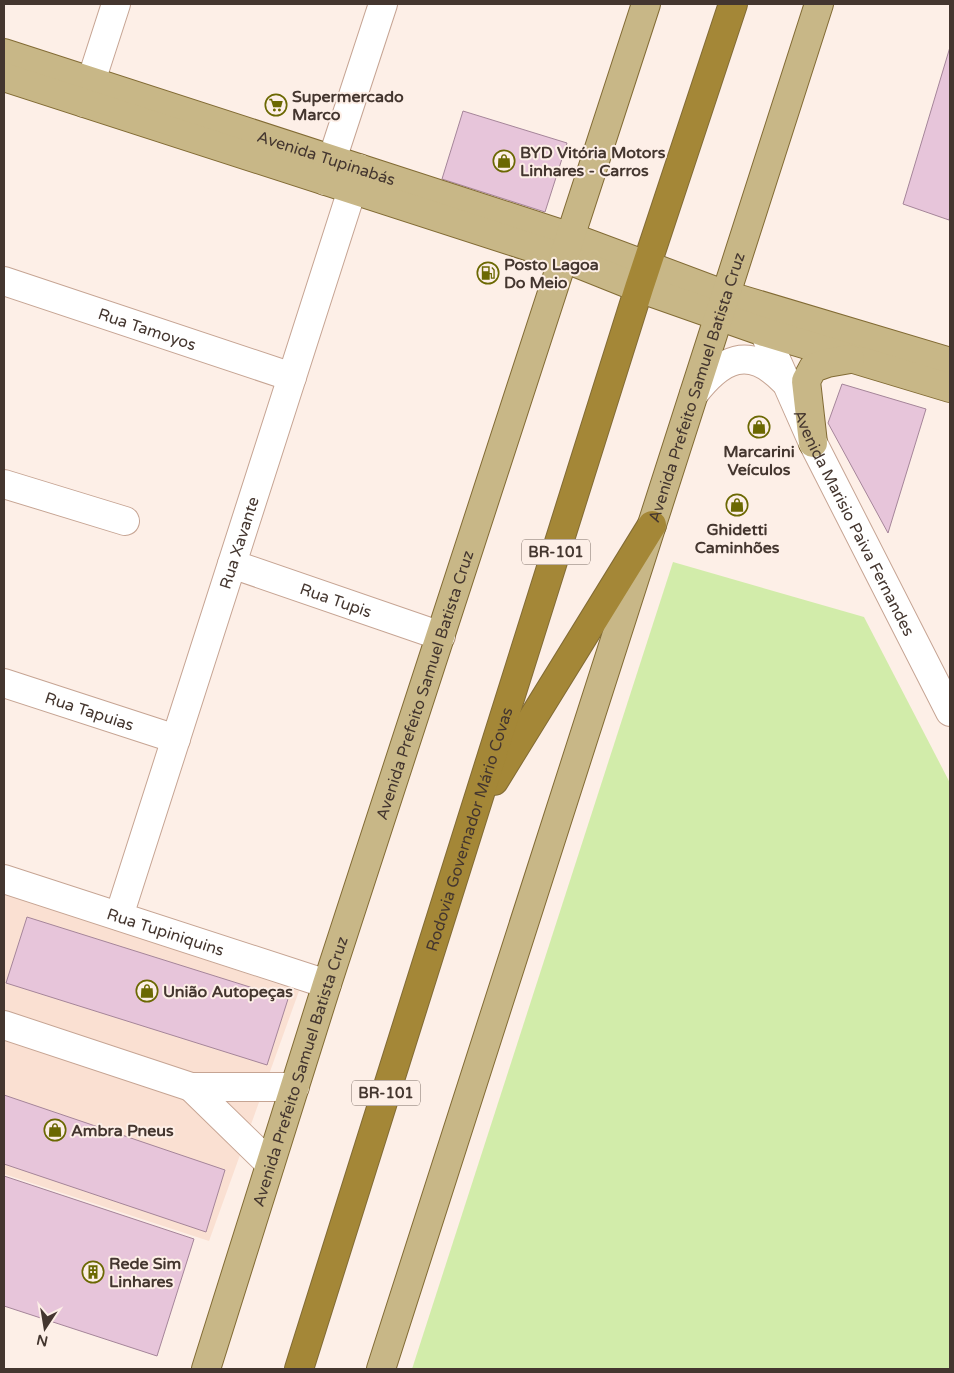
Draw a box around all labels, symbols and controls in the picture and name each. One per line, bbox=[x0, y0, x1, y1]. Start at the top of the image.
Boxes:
place label: Supermercado Marco bbox=[292, 87, 404, 125]
supermarket icon: Supermercado Marco bbox=[264, 93, 288, 117]
street label: Avenida Tupinabás bbox=[255, 127, 398, 190]
place label: BYD Vitória Motors Linhares - Carros bbox=[520, 143, 666, 181]
shop icon: BYD Vitória Motors Linhares - Carros bbox=[492, 149, 516, 173]
street label: Avenida Prefeito Samuel Batista Cruz bbox=[644, 250, 750, 525]
place label: Posto Lagoa Do Meio bbox=[504, 255, 599, 293]
fuel station icon: Posto Lagoa Do Meio bbox=[476, 261, 500, 285]
street label: Rua Tamoyos bbox=[95, 304, 198, 355]
street label: Avenida Marisio Paiva Fernandes bbox=[789, 407, 919, 640]
shop icon: Marcarini Veículos bbox=[747, 415, 771, 439]
place label: Marcarini Veículos bbox=[723, 442, 795, 480]
shop icon: Ghidetti Caminhões bbox=[725, 493, 749, 517]
street label: Rua Xavante bbox=[216, 494, 264, 592]
place label: Ghidetti Caminhões bbox=[695, 520, 780, 558]
road number: BR-101 bbox=[522, 540, 590, 564]
street label: Avenida Prefeito Samuel Batista Cruz bbox=[372, 548, 478, 823]
street label: Rua Tupis bbox=[297, 579, 374, 622]
street label: Rua Tapuias bbox=[42, 688, 136, 736]
street label: Rodovia Governador Mário Covas bbox=[422, 705, 518, 954]
street label: Rua Tupiniquins bbox=[104, 904, 226, 961]
street label: Avenida Prefeito Samuel Batista Cruz bbox=[249, 934, 353, 1209]
shop icon: União Autopeças bbox=[135, 979, 159, 1003]
place label: União Autopeças bbox=[163, 982, 293, 1002]
road number: BR-101 bbox=[352, 1080, 420, 1106]
shop icon: Ambra Pneus bbox=[43, 1118, 67, 1142]
place label: Ambra Pneus bbox=[71, 1121, 174, 1141]
place label: Rede Sim Linhares bbox=[109, 1254, 181, 1292]
building icon: Rede Sim Linhares bbox=[81, 1260, 105, 1284]
north arrow bbox=[20, 1303, 70, 1353]
text: N bbox=[35, 1331, 50, 1350]

